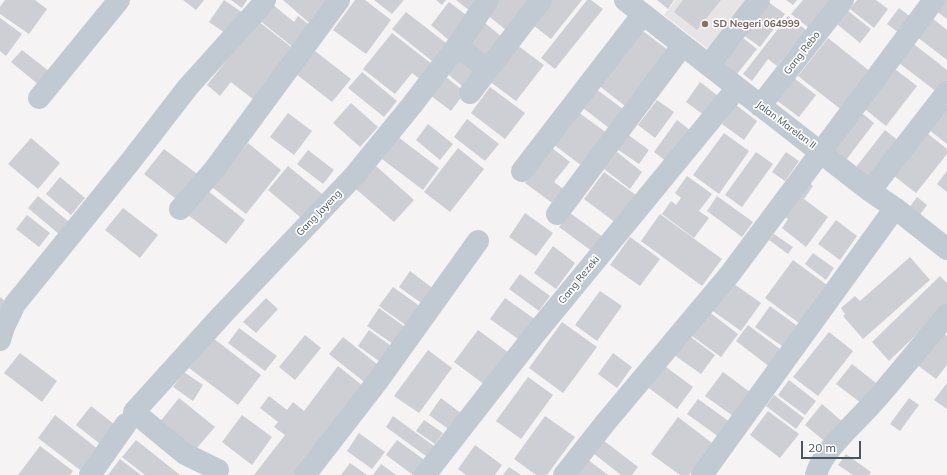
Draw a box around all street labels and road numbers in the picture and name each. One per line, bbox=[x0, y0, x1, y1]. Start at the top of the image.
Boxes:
street label: Gang Rebo bbox=[781, 29, 823, 77]
street label: Jalan Marelan II bbox=[754, 99, 818, 151]
street label: Gang Jayeng bbox=[294, 187, 344, 239]
street label: Gang Rezeki bbox=[556, 254, 602, 306]

